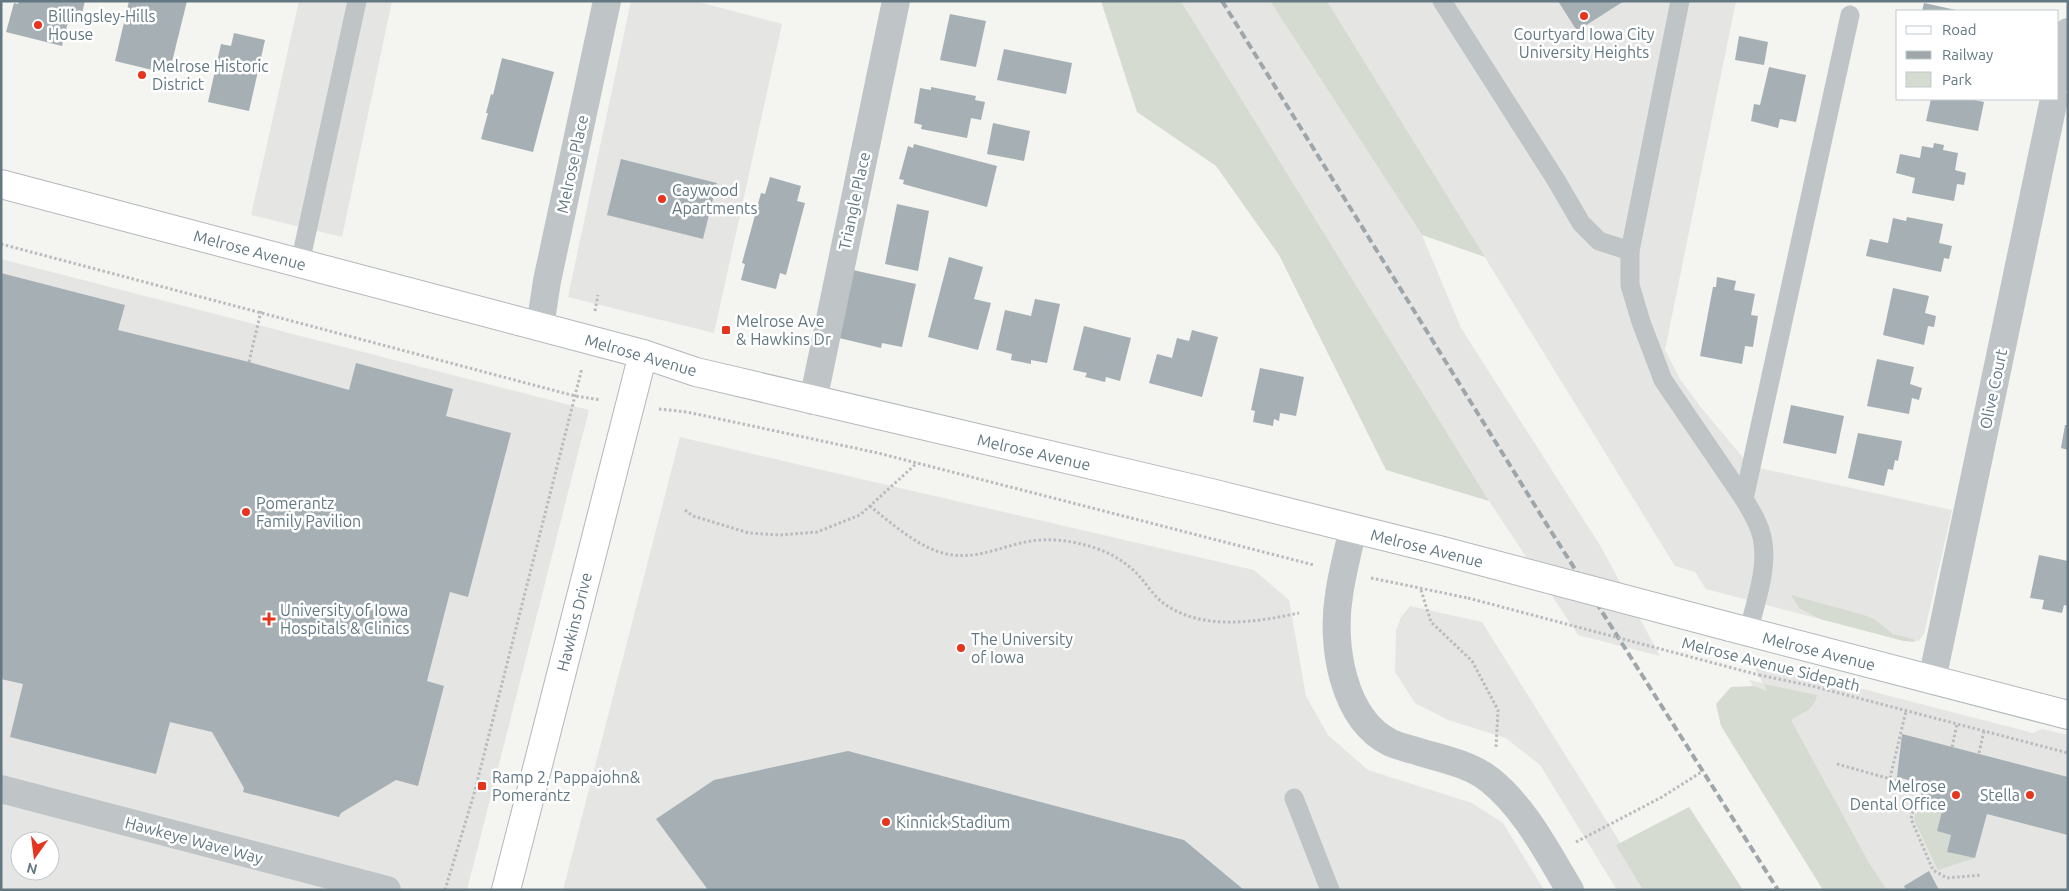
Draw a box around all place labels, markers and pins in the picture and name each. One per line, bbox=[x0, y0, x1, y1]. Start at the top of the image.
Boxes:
place label: Billingsley-Hills House bbox=[48, 7, 155, 43]
marker: Courtyard Iowa City University Heights bbox=[1578, 10, 1590, 22]
marker: Billingsley-Hills House bbox=[32, 19, 44, 31]
place label: Courtyard Iowa City University Heights bbox=[1513, 25, 1655, 61]
place label: Melrose Historic District bbox=[152, 57, 269, 93]
marker: Melrose Historic District bbox=[136, 69, 148, 81]
place label: Caywood Apartments bbox=[672, 181, 757, 217]
marker: Caywood Apartments bbox=[656, 193, 668, 205]
place label: Melrose Ave & Hawkins Dr bbox=[736, 312, 831, 348]
marker: Melrose Ave & Hawkins Dr bbox=[720, 324, 732, 336]
place label: Pomerantz Family Pavilion bbox=[256, 494, 361, 530]
marker: Pomerantz Family Pavilion bbox=[240, 506, 252, 518]
place label: University of Iowa Hospitals & Clinics bbox=[280, 601, 409, 637]
marker: University of Iowa Hospitals & Clinics bbox=[262, 612, 276, 626]
place label: The University of Iowa bbox=[971, 630, 1073, 666]
marker: The University of Iowa bbox=[955, 642, 967, 654]
place label: Ramp 2, Pappajohn& Pomerantz bbox=[492, 768, 641, 804]
place label: Melrose Dental Office bbox=[1850, 777, 1946, 813]
marker: Ramp 2, Pappajohn& Pomerantz bbox=[476, 780, 488, 792]
place label: Stella bbox=[1980, 786, 2020, 804]
marker: Melrose Dental Office bbox=[1950, 789, 1962, 801]
marker: Stella bbox=[2024, 789, 2036, 801]
place label: Kinnick Stadium bbox=[896, 813, 1010, 831]
marker: Kinnick Stadium bbox=[880, 816, 892, 828]

